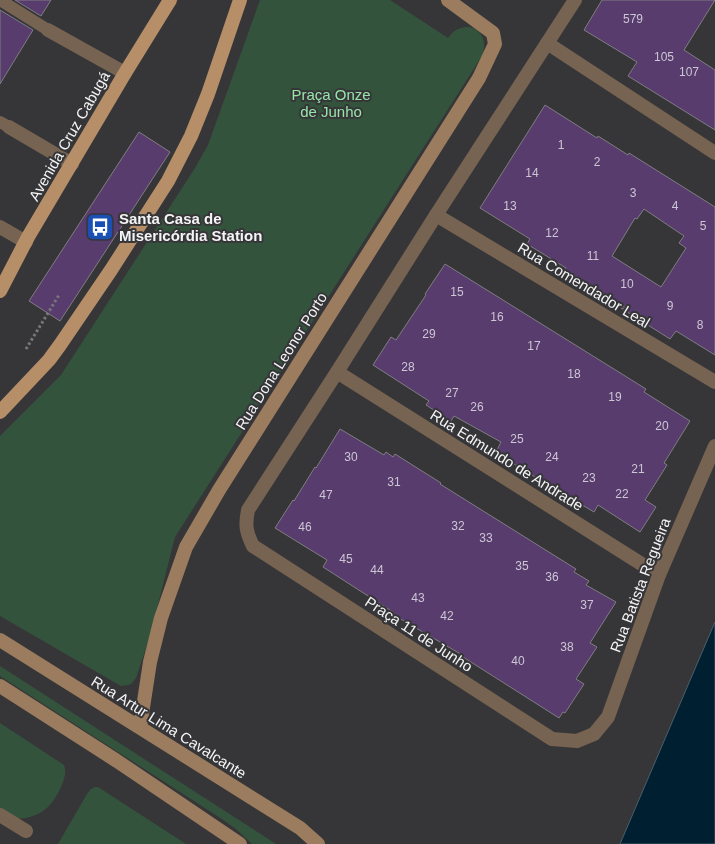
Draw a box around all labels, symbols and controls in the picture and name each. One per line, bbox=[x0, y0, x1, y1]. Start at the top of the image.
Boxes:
house number: 579 bbox=[623, 12, 643, 26]
house number: 105 bbox=[654, 50, 674, 64]
house number: 107 bbox=[679, 65, 699, 79]
street label: Avenida Cruz Cabugá bbox=[25, 68, 113, 204]
park label: Praça Onze de Junho bbox=[291, 86, 371, 120]
house number: 1 bbox=[558, 138, 565, 152]
house number: 2 bbox=[594, 155, 601, 169]
house number: 14 bbox=[525, 166, 539, 180]
house number: 3 bbox=[630, 186, 637, 200]
house number: 13 bbox=[503, 199, 517, 213]
house number: 4 bbox=[672, 199, 679, 213]
place label: Santa Casa de Misericórdia Station bbox=[119, 210, 262, 244]
bus stop icon: Santa Casa de Misericórdia Station bbox=[85, 212, 115, 242]
house number: 5 bbox=[700, 219, 707, 233]
house number: 12 bbox=[545, 226, 559, 240]
street label: Rua Comendador Leal bbox=[515, 239, 653, 331]
house number: 11 bbox=[587, 249, 600, 263]
house number: 10 bbox=[620, 277, 634, 291]
house number: 15 bbox=[450, 285, 464, 299]
street label: Rua Dona Leonor Porto bbox=[232, 289, 330, 433]
house number: 9 bbox=[667, 299, 674, 313]
house number: 16 bbox=[490, 310, 504, 324]
house number: 8 bbox=[697, 318, 704, 332]
house number: 29 bbox=[422, 327, 436, 341]
house number: 17 bbox=[527, 339, 541, 353]
house number: 28 bbox=[401, 360, 415, 374]
house number: 18 bbox=[567, 367, 581, 381]
house number: 27 bbox=[445, 386, 459, 400]
house number: 19 bbox=[608, 390, 622, 404]
house number: 26 bbox=[470, 400, 484, 414]
street label: Rua Edmundo de Andrade bbox=[428, 406, 586, 514]
house number: 20 bbox=[655, 419, 669, 433]
house number: 25 bbox=[510, 432, 524, 446]
house number: 30 bbox=[344, 450, 358, 464]
house number: 24 bbox=[545, 450, 559, 464]
house number: 21 bbox=[631, 462, 645, 476]
house number: 23 bbox=[582, 471, 596, 485]
house number: 31 bbox=[387, 475, 401, 489]
house number: 22 bbox=[615, 487, 629, 501]
house number: 47 bbox=[319, 488, 333, 502]
street label: Rua Batista Regueira bbox=[607, 515, 674, 655]
house number: 32 bbox=[451, 519, 465, 533]
house number: 46 bbox=[298, 520, 312, 534]
house number: 33 bbox=[479, 531, 493, 545]
house number: 45 bbox=[339, 552, 353, 566]
house number: 35 bbox=[515, 559, 529, 573]
house number: 44 bbox=[370, 563, 384, 577]
house number: 36 bbox=[545, 570, 559, 584]
house number: 43 bbox=[411, 591, 425, 605]
street label: Praça 11 de Junho bbox=[362, 593, 476, 675]
house number: 37 bbox=[580, 598, 594, 612]
house number: 42 bbox=[440, 609, 454, 623]
house number: 38 bbox=[560, 640, 574, 654]
house number: 40 bbox=[511, 654, 525, 668]
street label: Rua Artur Lima Cavalcante bbox=[88, 672, 250, 782]

